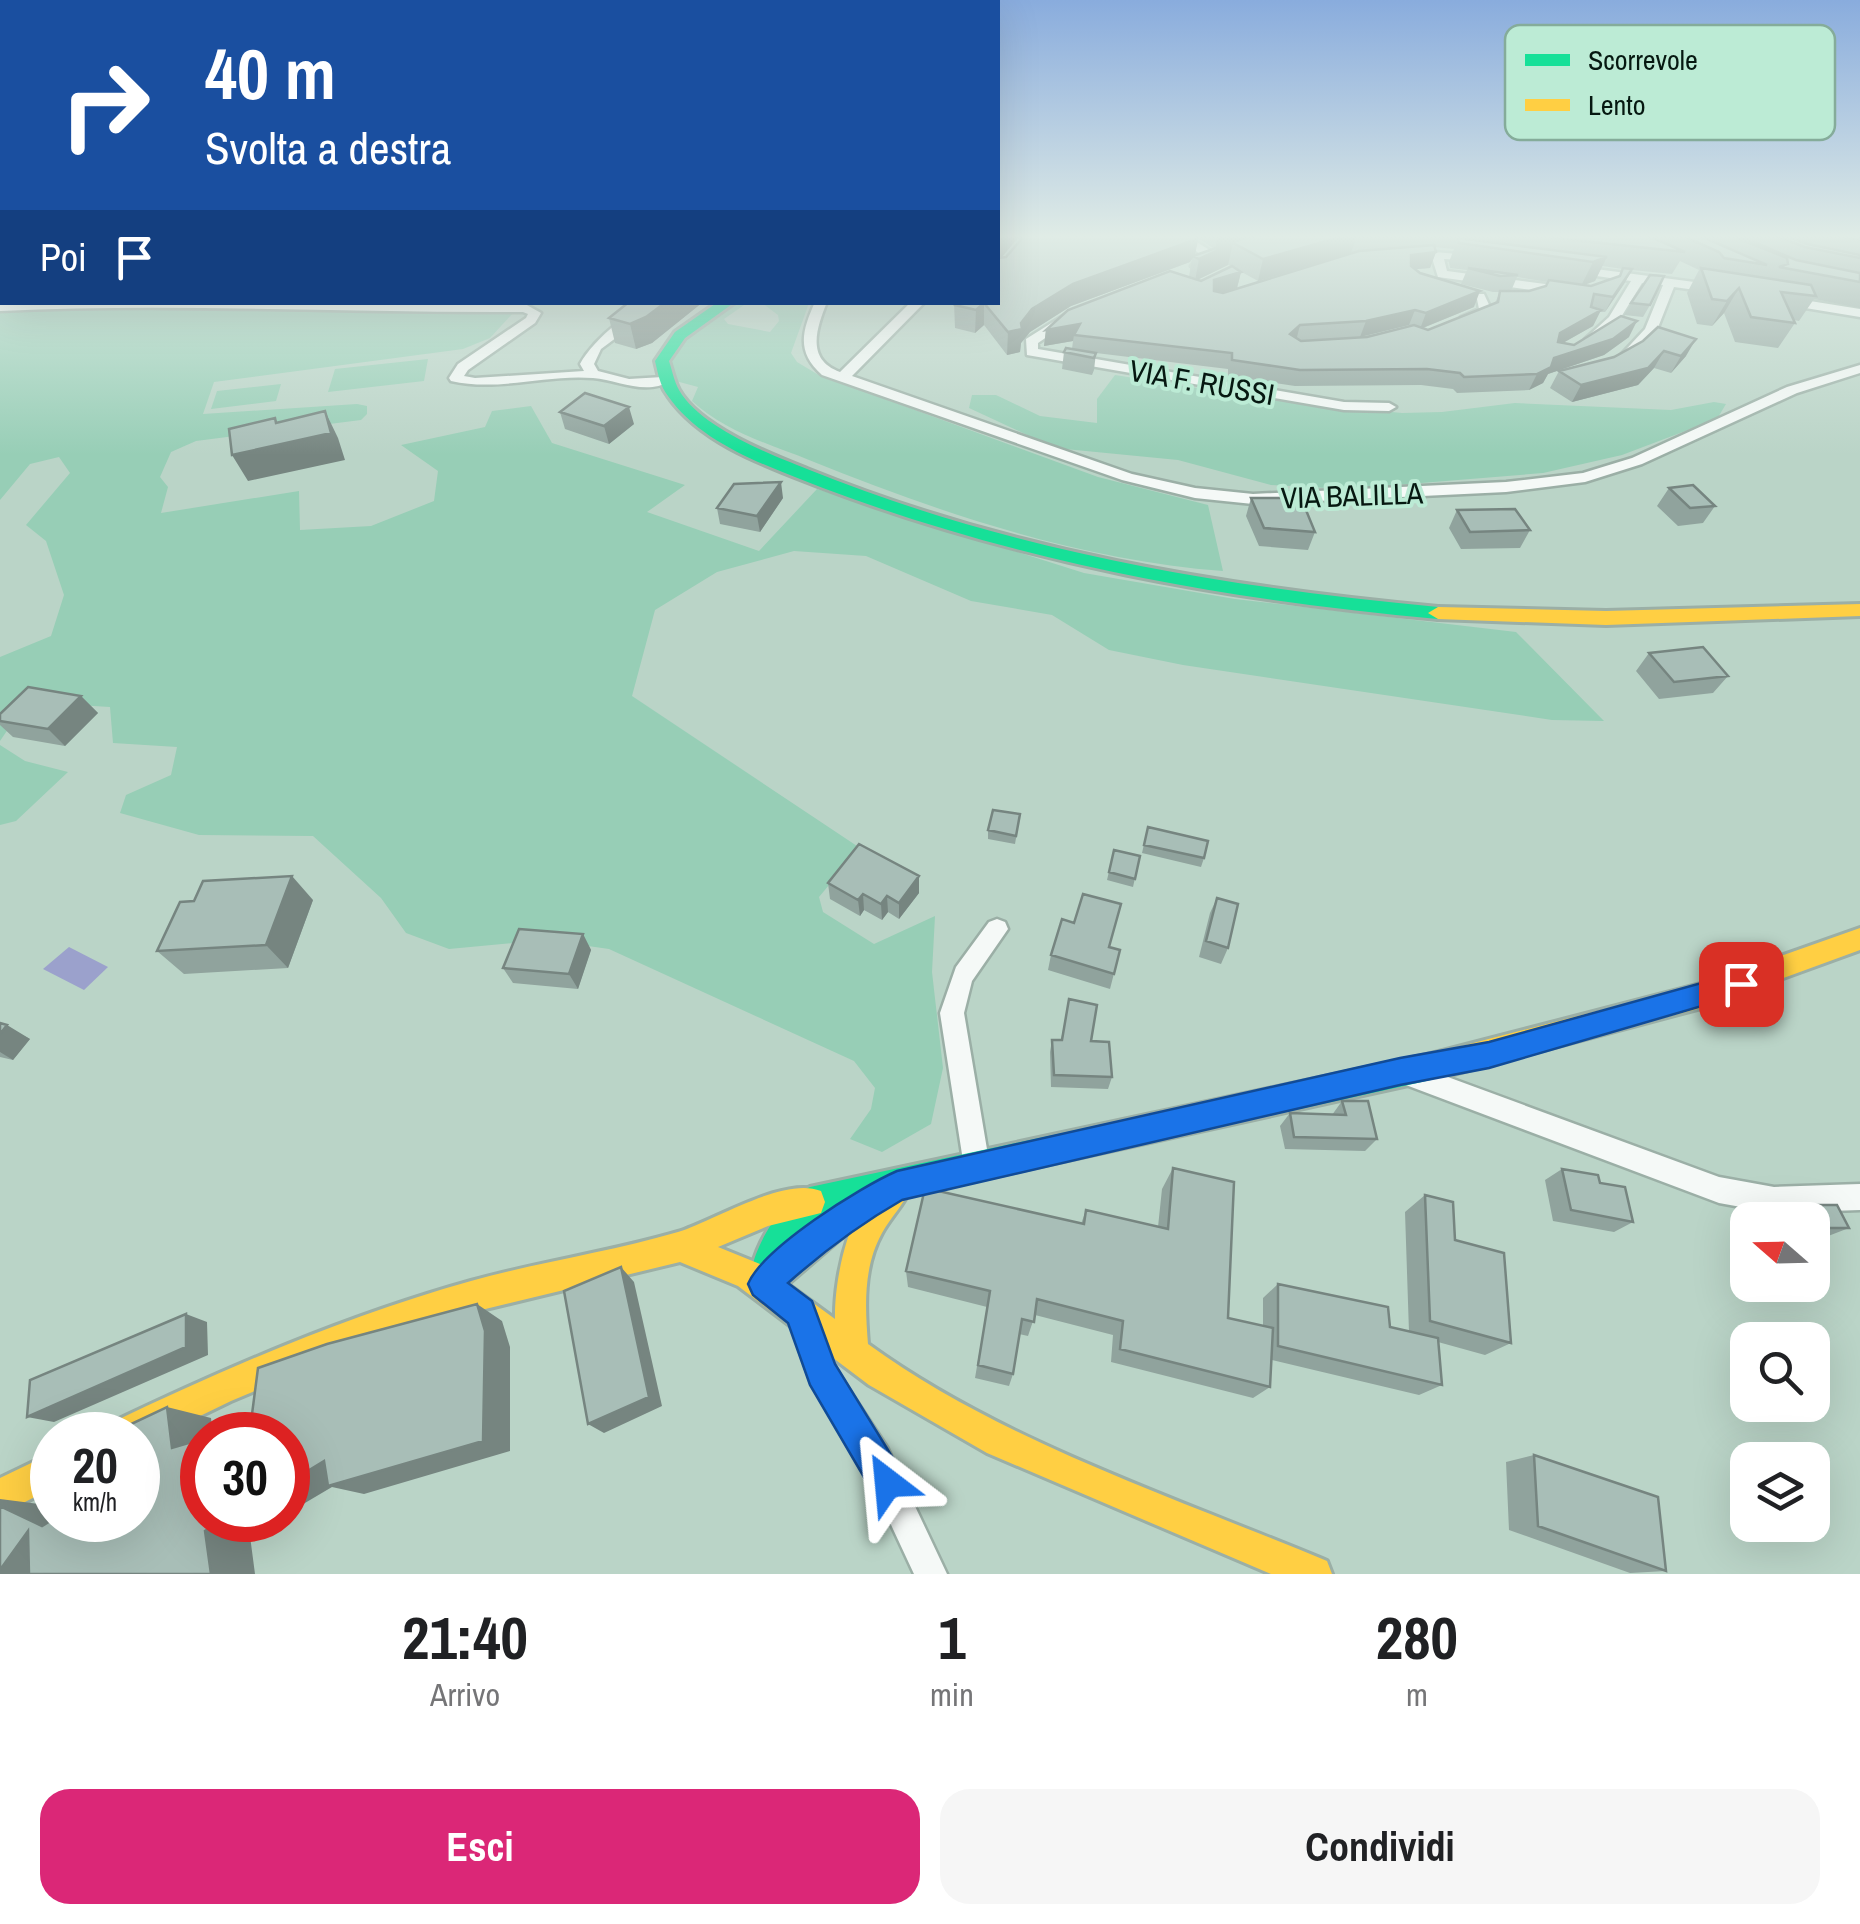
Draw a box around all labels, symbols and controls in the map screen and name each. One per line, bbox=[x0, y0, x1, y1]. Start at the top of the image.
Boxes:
legend bbox=[1505, 25, 1835, 140]
text: 40 m bbox=[205, 27, 336, 121]
icon: right bbox=[40, 40, 170, 170]
text: Scorrevole bbox=[1588, 41, 1698, 79]
text: Lento bbox=[1588, 86, 1645, 124]
text: Svolta a destra bbox=[205, 117, 451, 178]
icon: arrive bbox=[107, 230, 162, 285]
text: Poi bbox=[40, 232, 87, 283]
street label: VIA F. RUSSI bbox=[1126, 350, 1278, 414]
street label: VIA BALILLA bbox=[1280, 473, 1424, 517]
pin bbox=[1699, 942, 1784, 1027]
icon: arrive bbox=[1714, 957, 1769, 1012]
north arrow bbox=[1730, 1202, 1830, 1302]
map controls bbox=[1730, 1202, 1830, 1542]
button: search bbox=[1730, 1322, 1830, 1422]
speed limit sign: 30 bbox=[180, 1412, 310, 1542]
text: 20 bbox=[72, 1431, 118, 1499]
position arrow bbox=[836, 1431, 940, 1535]
button: layers bbox=[1730, 1442, 1830, 1542]
text: km/h bbox=[73, 1485, 117, 1519]
text: 21:40 bbox=[402, 1597, 528, 1678]
text: 1 bbox=[938, 1597, 966, 1678]
text: 280 bbox=[1376, 1597, 1458, 1678]
text: Arrivo bbox=[430, 1673, 500, 1716]
text: min bbox=[930, 1673, 974, 1716]
text: m bbox=[1406, 1673, 1428, 1716]
button: Esci bbox=[40, 1789, 920, 1904]
button: Condividi bbox=[940, 1789, 1820, 1904]

